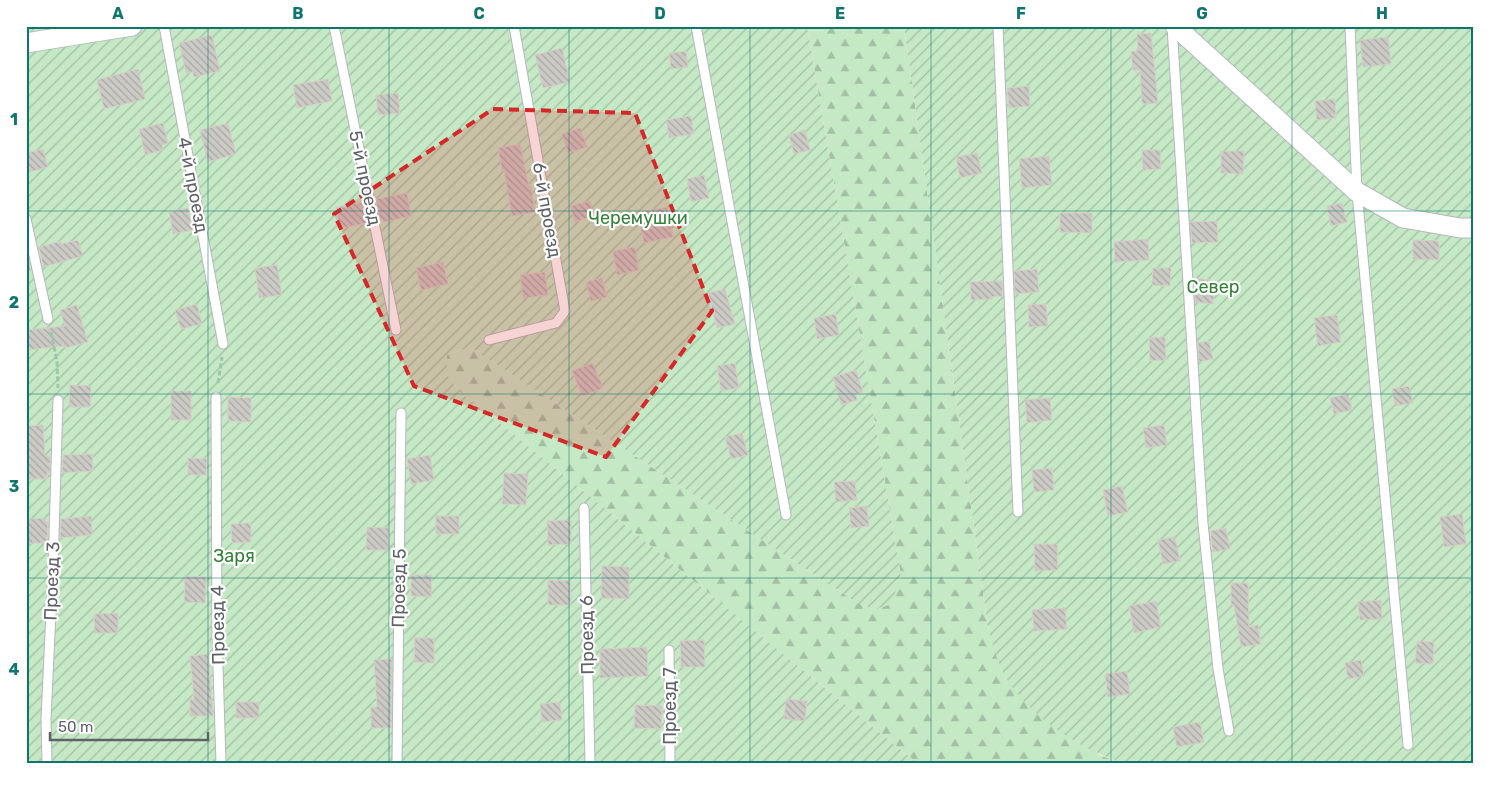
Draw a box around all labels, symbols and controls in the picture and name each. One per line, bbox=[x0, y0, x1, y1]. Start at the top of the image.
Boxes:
text: A bbox=[112, 4, 124, 23]
text: B bbox=[292, 4, 304, 23]
text: C bbox=[473, 4, 485, 23]
text: D bbox=[654, 4, 666, 23]
text: E bbox=[835, 4, 845, 23]
text: F bbox=[1016, 4, 1026, 23]
text: G bbox=[1196, 4, 1208, 23]
text: H bbox=[1376, 4, 1388, 23]
text: 1 bbox=[10, 110, 18, 129]
street label: 5-й проезд bbox=[344, 128, 386, 228]
street label: 4-й проезд bbox=[173, 135, 213, 235]
street label: 6-й проезд bbox=[528, 160, 566, 260]
park label: Черемушки bbox=[588, 207, 688, 229]
park label: Север bbox=[1187, 276, 1239, 298]
text: 2 bbox=[9, 293, 19, 312]
text: 3 bbox=[9, 477, 19, 496]
street label: Проезд 3 bbox=[40, 541, 64, 621]
park label: Заря bbox=[213, 545, 255, 567]
street label: Проезд 5 bbox=[387, 548, 411, 628]
street label: Проезд 4 bbox=[206, 585, 230, 665]
street label: Проезд 6 bbox=[575, 595, 599, 675]
text: 4 bbox=[9, 660, 20, 679]
street label: Проезд 7 bbox=[659, 667, 681, 745]
scale bar bbox=[50, 709, 208, 741]
text: 50 m bbox=[58, 718, 93, 736]

